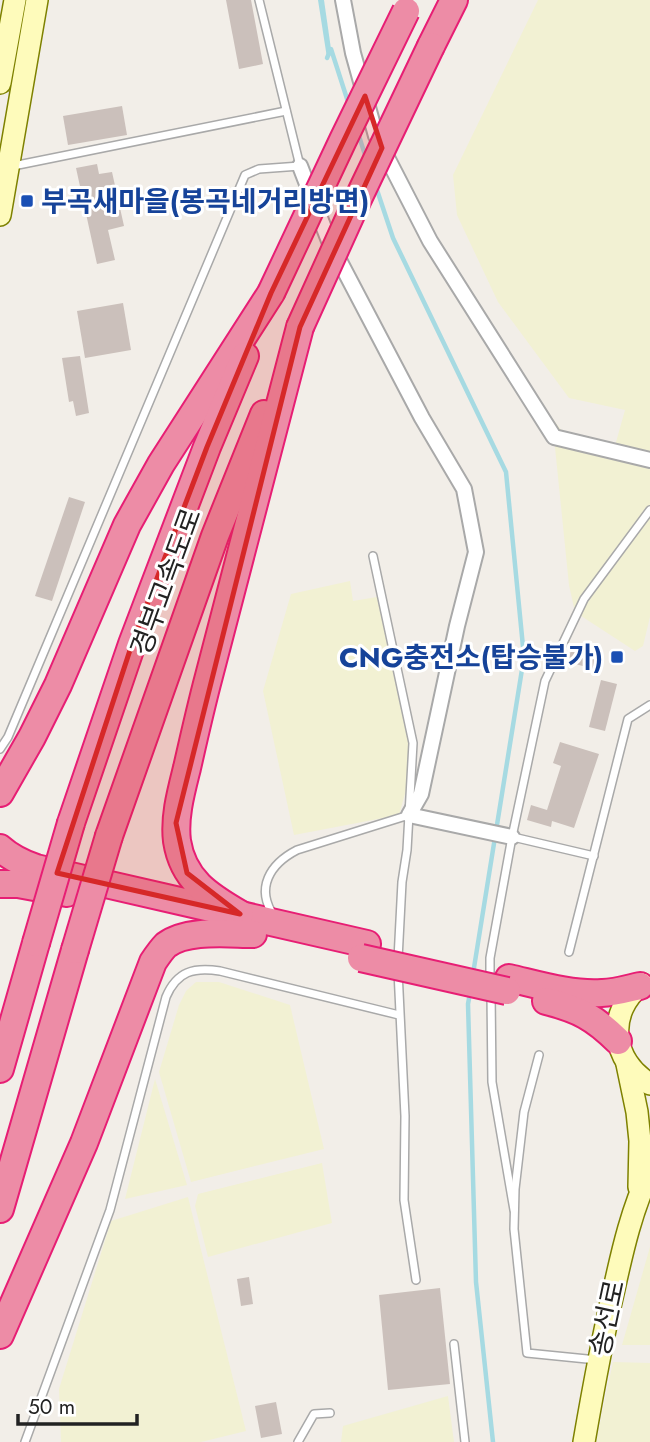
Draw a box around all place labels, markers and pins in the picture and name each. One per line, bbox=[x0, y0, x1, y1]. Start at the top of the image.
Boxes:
place label: 부곡새마을(봉곡네거리방면) bbox=[41, 181, 369, 222]
marker: 부곡새마을(봉곡네거리방면) bbox=[19, 193, 35, 209]
place label: CNG충전소(탑승불가) bbox=[339, 637, 603, 678]
marker: CNG충전소(탑승불가) bbox=[609, 649, 625, 665]

